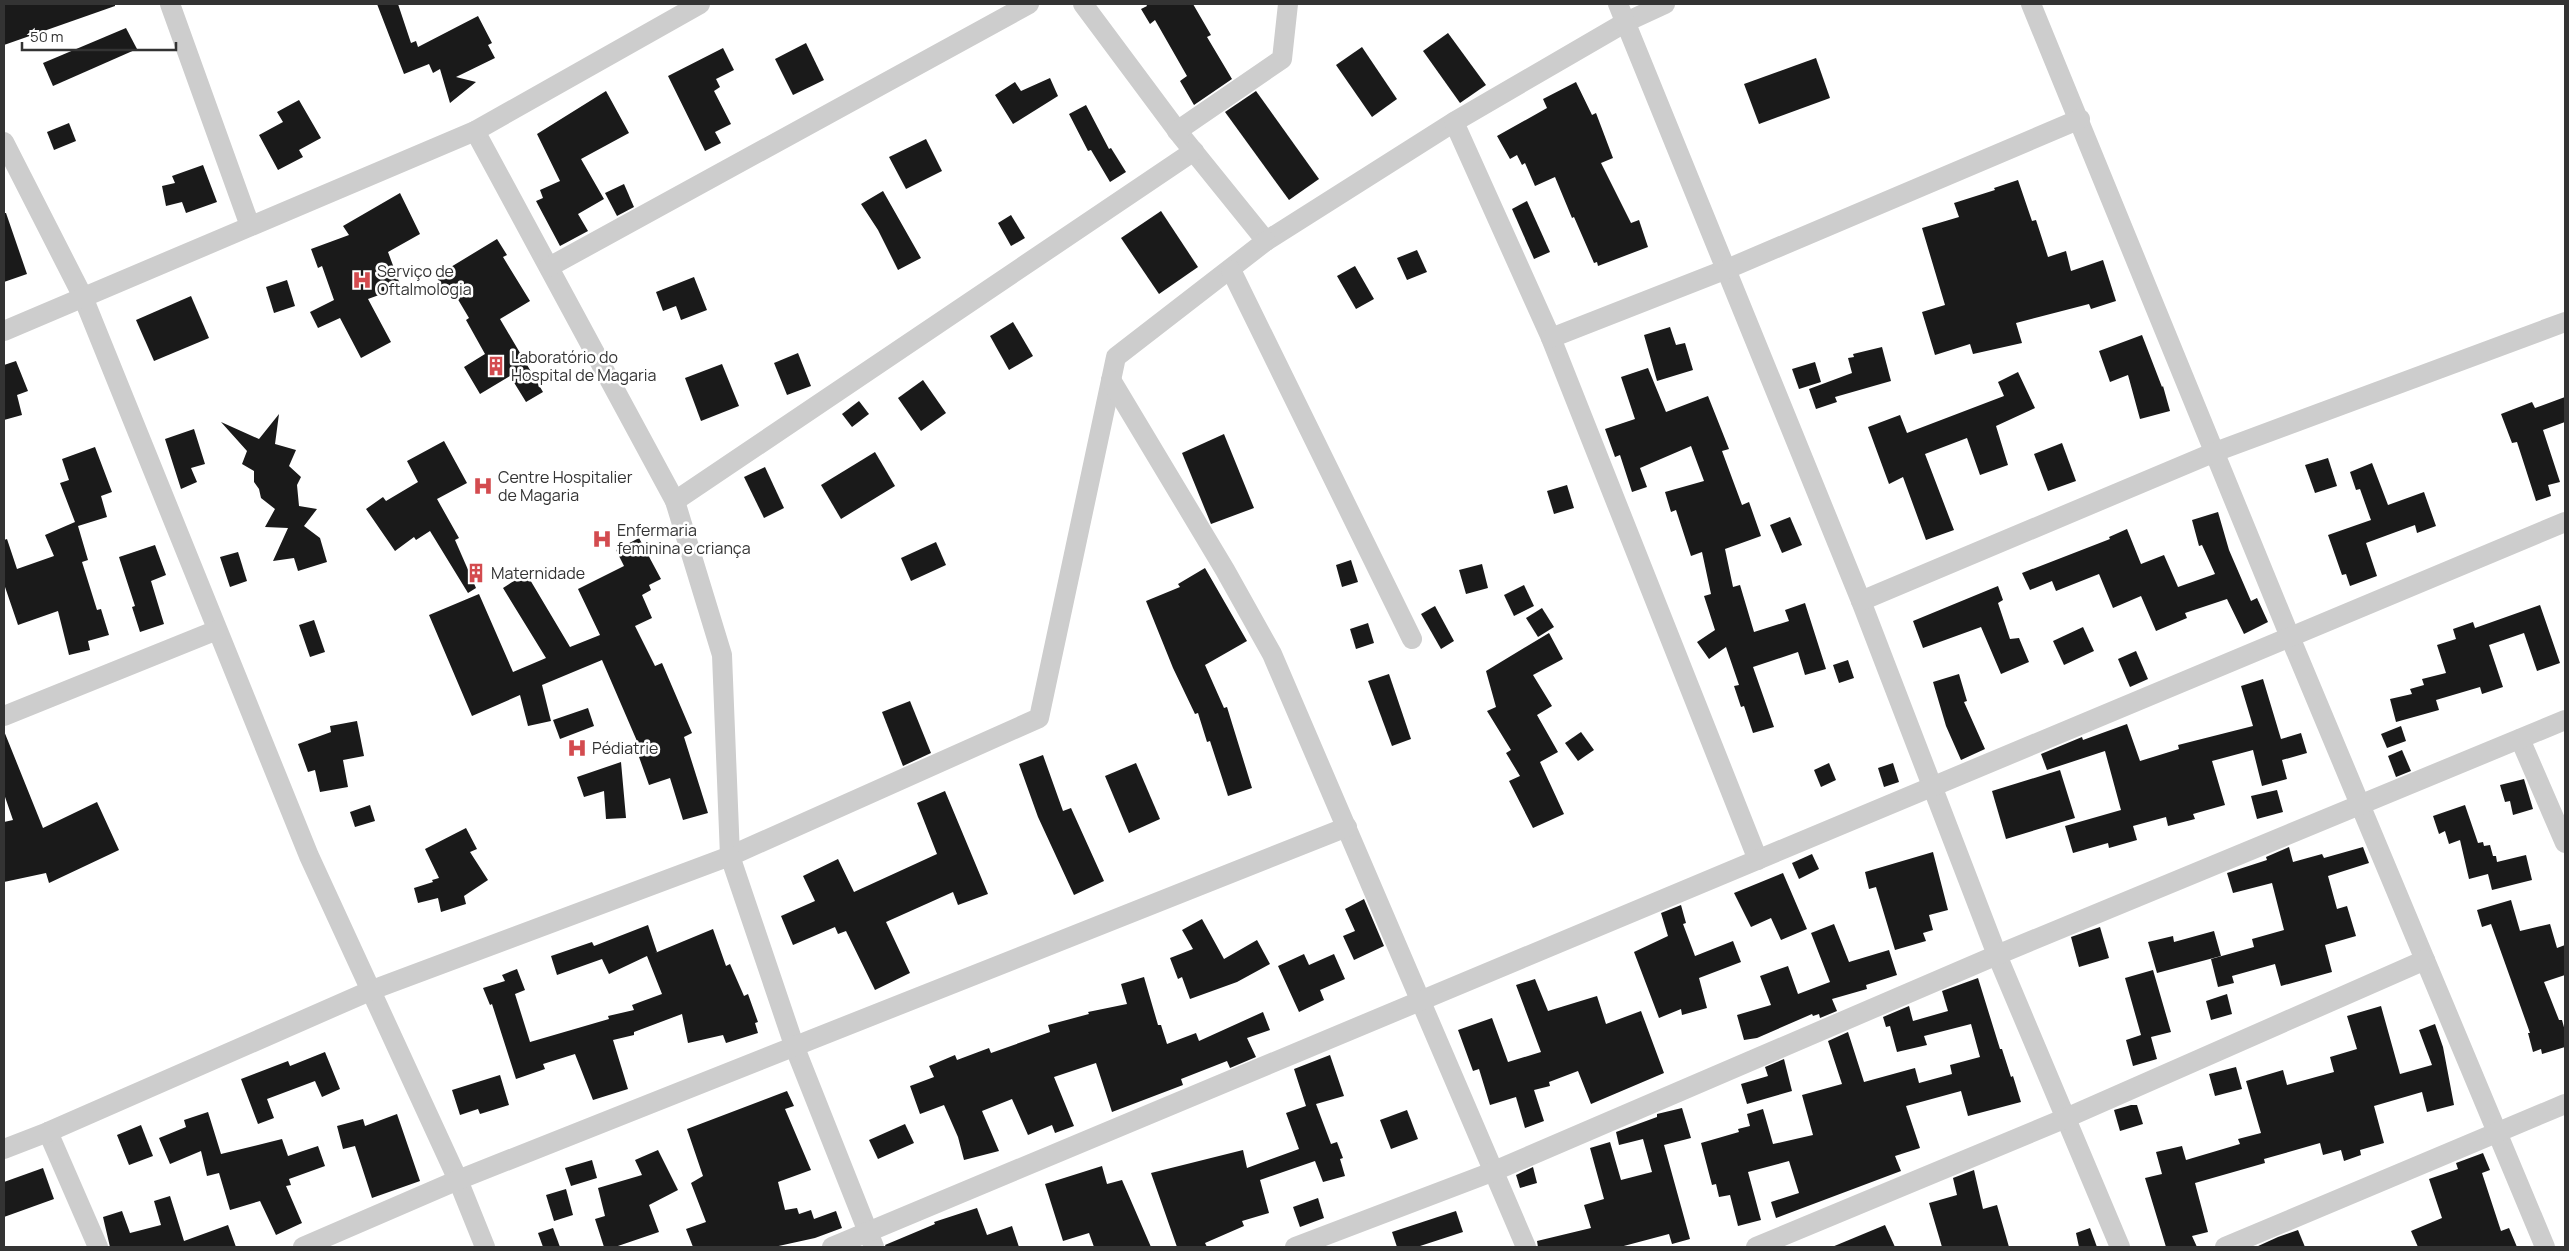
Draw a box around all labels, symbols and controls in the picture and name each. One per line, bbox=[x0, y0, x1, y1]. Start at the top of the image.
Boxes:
scale bar bbox=[22, 20, 176, 52]
text: 50 m bbox=[30, 26, 64, 47]
place label: Serviço de Oftalmologia bbox=[377, 260, 472, 300]
hospital icon: Serviço de Oftalmologia bbox=[351, 269, 373, 291]
place label: Laboratório do Hospital de Magaria bbox=[511, 346, 656, 386]
building icon: Laboratório do Hospital de Magaria bbox=[485, 355, 507, 377]
place label: Centre Hospitalier de Magaria bbox=[498, 466, 633, 506]
hospital icon: Centre Hospitalier de Magaria bbox=[472, 475, 494, 497]
place label: Enfermaria feminina e criança bbox=[617, 519, 751, 559]
hospital icon: Enfermaria feminina e criança bbox=[591, 528, 613, 550]
building icon: Maternidade bbox=[465, 562, 487, 584]
place label: Maternidade bbox=[491, 562, 585, 584]
hospital icon: Pédiatrie bbox=[566, 737, 588, 759]
place label: Pédiatrie bbox=[592, 737, 658, 759]

